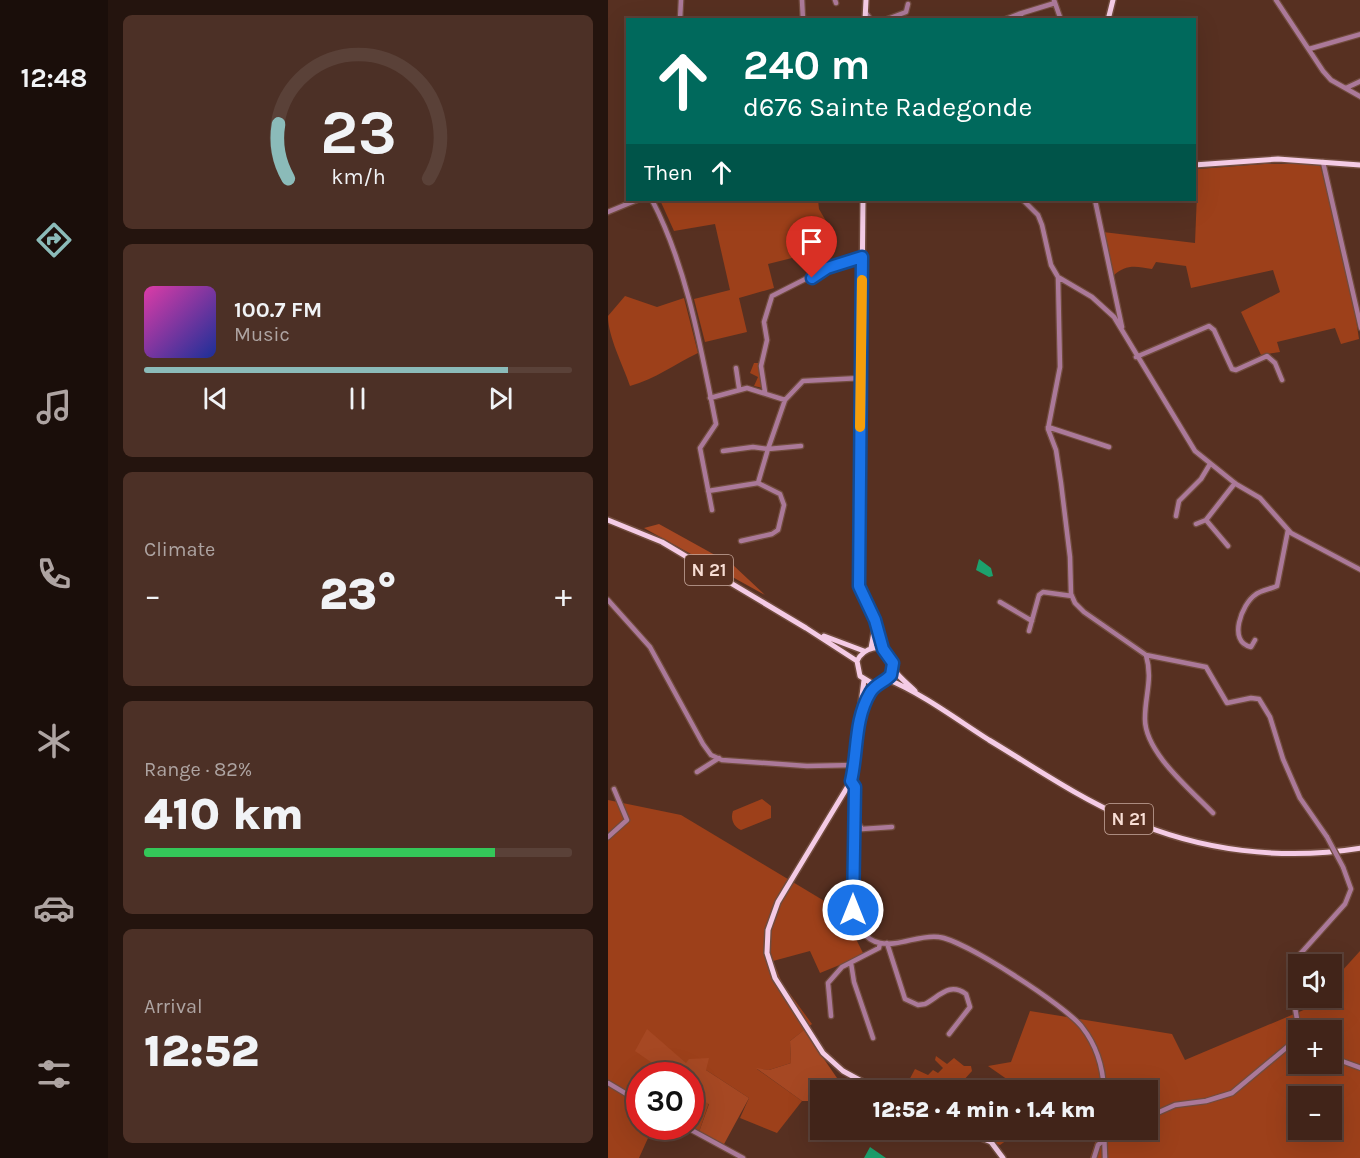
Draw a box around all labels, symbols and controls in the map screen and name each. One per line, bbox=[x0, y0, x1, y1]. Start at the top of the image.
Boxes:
text: 240 m bbox=[743, 40, 870, 90]
icon: ahead bbox=[644, 42, 722, 120]
text: 12:48 bbox=[21, 62, 87, 94]
text: d676 Sainte Radegonde bbox=[743, 91, 1032, 123]
text: 23 bbox=[320, 96, 396, 169]
icon: ahead bbox=[705, 156, 738, 189]
text: Then bbox=[644, 160, 693, 186]
text: km/h bbox=[331, 164, 385, 189]
pin bbox=[786, 216, 837, 278]
icon: directions bbox=[33, 219, 75, 261]
icon: arrive bbox=[795, 225, 828, 258]
text: 100.7 FM bbox=[234, 297, 322, 323]
text: Music bbox=[234, 323, 290, 346]
icon: previous bbox=[199, 382, 232, 415]
icon: pause bbox=[341, 382, 374, 415]
icon: next bbox=[484, 382, 517, 415]
icon: music bbox=[33, 386, 75, 428]
text: Climate bbox=[144, 538, 215, 561]
icon: phone bbox=[33, 553, 75, 595]
road number: N 21 bbox=[685, 555, 733, 585]
text: 23° bbox=[319, 568, 397, 620]
text: − bbox=[144, 576, 161, 614]
text: + bbox=[555, 576, 572, 614]
icon: climate bbox=[33, 720, 75, 762]
text: Range · 82% bbox=[144, 758, 252, 781]
text: 410 km bbox=[144, 788, 304, 840]
road number: N 21 bbox=[1105, 804, 1153, 834]
position arrow bbox=[821, 878, 885, 942]
icon: car bbox=[33, 887, 75, 929]
map controls bbox=[1288, 954, 1342, 1140]
button: sound bbox=[1288, 954, 1342, 1008]
text: Arrival bbox=[144, 995, 203, 1018]
button: + bbox=[1288, 1020, 1342, 1074]
text: 12:52 bbox=[144, 1025, 259, 1077]
icon: filters bbox=[33, 1053, 75, 1095]
speed limit sign: 30 bbox=[626, 1062, 704, 1140]
button: − bbox=[1288, 1086, 1342, 1140]
text: 12:52 · 4 min · 1.4 km bbox=[872, 1097, 1096, 1123]

